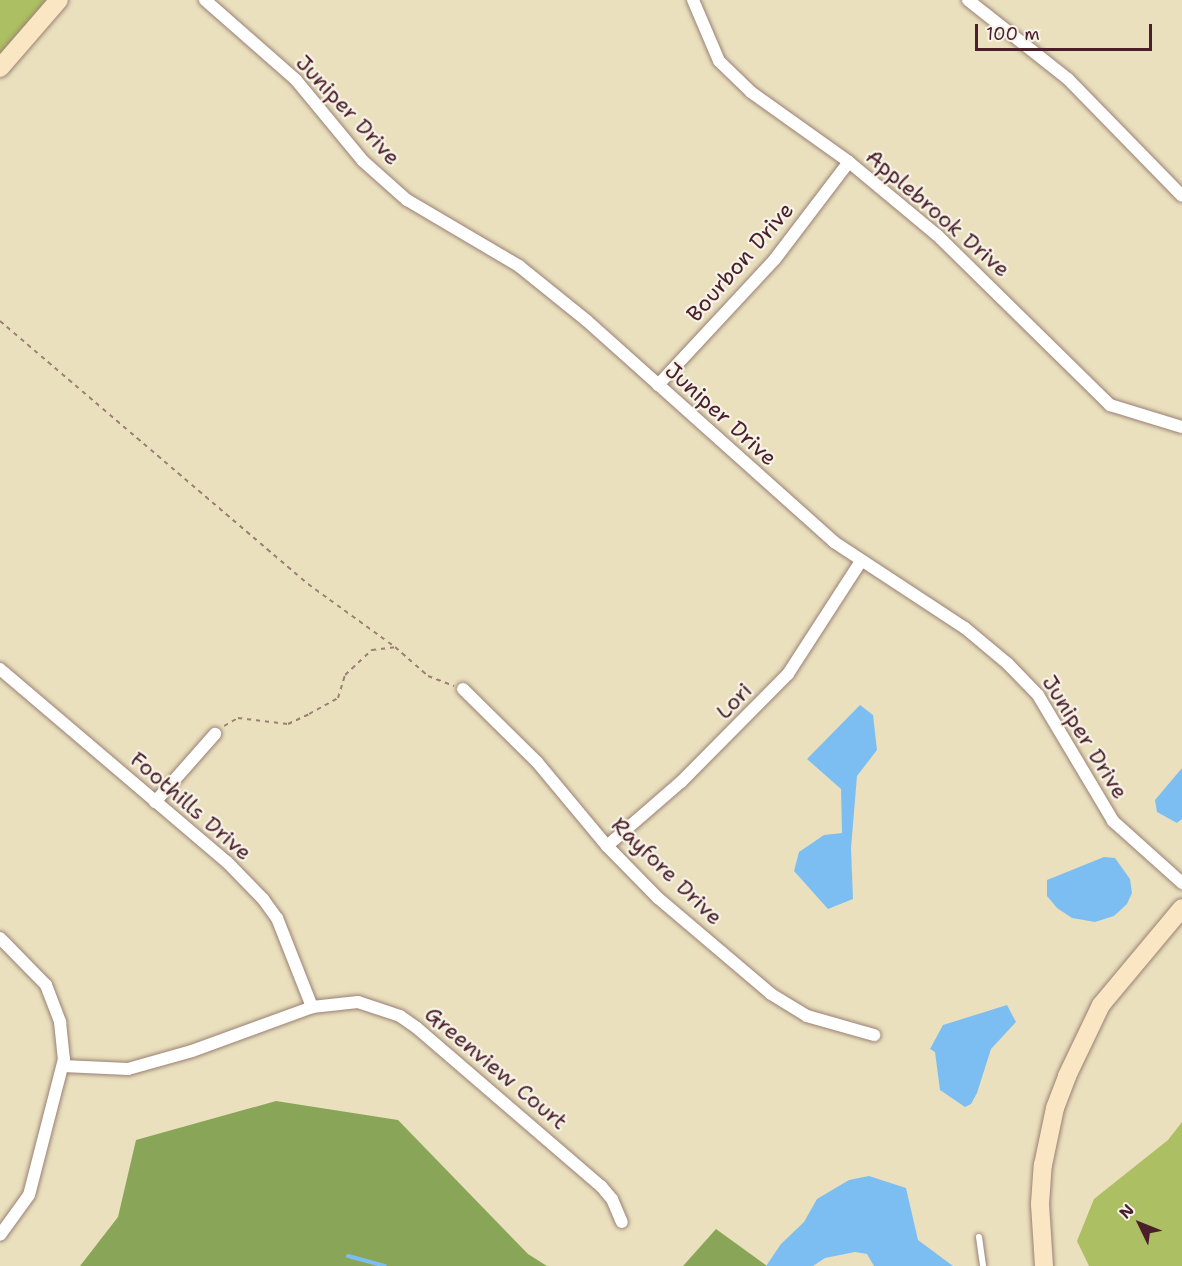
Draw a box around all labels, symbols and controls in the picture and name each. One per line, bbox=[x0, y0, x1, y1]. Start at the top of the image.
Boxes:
scale bar bbox=[978, 12, 1155, 50]
text: 100 m bbox=[986, 22, 1040, 46]
street label: Juniper Drive bbox=[290, 49, 406, 171]
street label: Applebrook Drive bbox=[861, 143, 1015, 283]
street label: Bourbon Drive bbox=[681, 197, 799, 327]
street label: Juniper Drive bbox=[660, 357, 782, 471]
street label: Juniper Drive bbox=[1036, 670, 1134, 804]
street label: Lori bbox=[710, 677, 758, 725]
street label: Foothills Drive bbox=[125, 746, 257, 866]
street label: Rayfore Drive bbox=[606, 811, 728, 931]
street label: Greenview Court bbox=[419, 1001, 573, 1135]
north arrow bbox=[1110, 1194, 1170, 1254]
text: N bbox=[1114, 1200, 1138, 1223]

